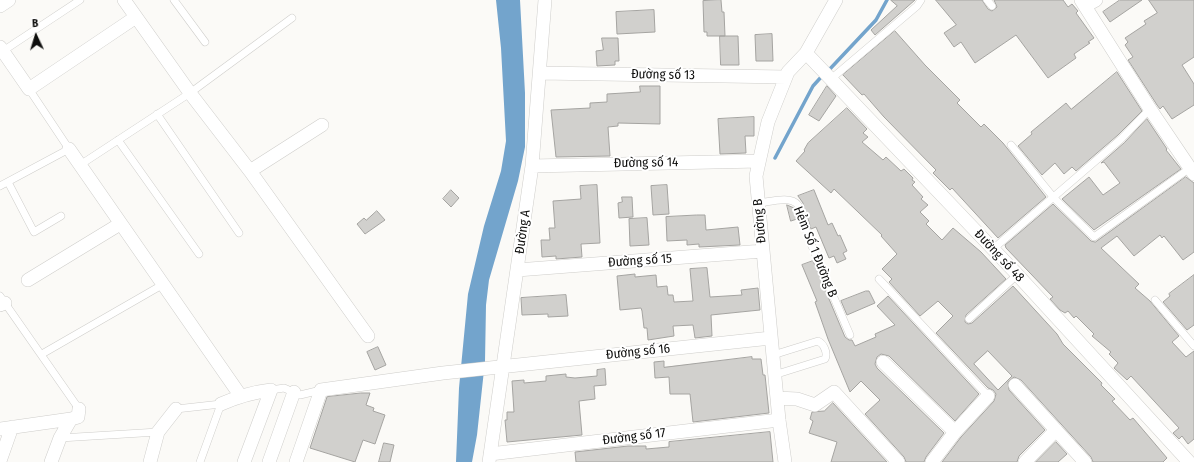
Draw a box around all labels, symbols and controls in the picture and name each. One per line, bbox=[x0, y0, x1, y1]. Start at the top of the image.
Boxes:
north arrow bbox=[16, 16, 56, 56]
text: B bbox=[32, 17, 39, 30]
street label: Đường số 13 bbox=[631, 67, 695, 83]
street label: Đường số 14 bbox=[614, 155, 678, 171]
street label: Đường B bbox=[750, 198, 770, 244]
street label: Hẻm Số 1 Đường B bbox=[790, 204, 840, 300]
street label: Đường A bbox=[512, 209, 534, 255]
street label: Đường số 48 bbox=[971, 227, 1027, 285]
street label: Đường số 15 bbox=[607, 251, 673, 271]
street label: Đường số 16 bbox=[605, 341, 671, 363]
street label: Đường số 17 bbox=[602, 425, 666, 449]

